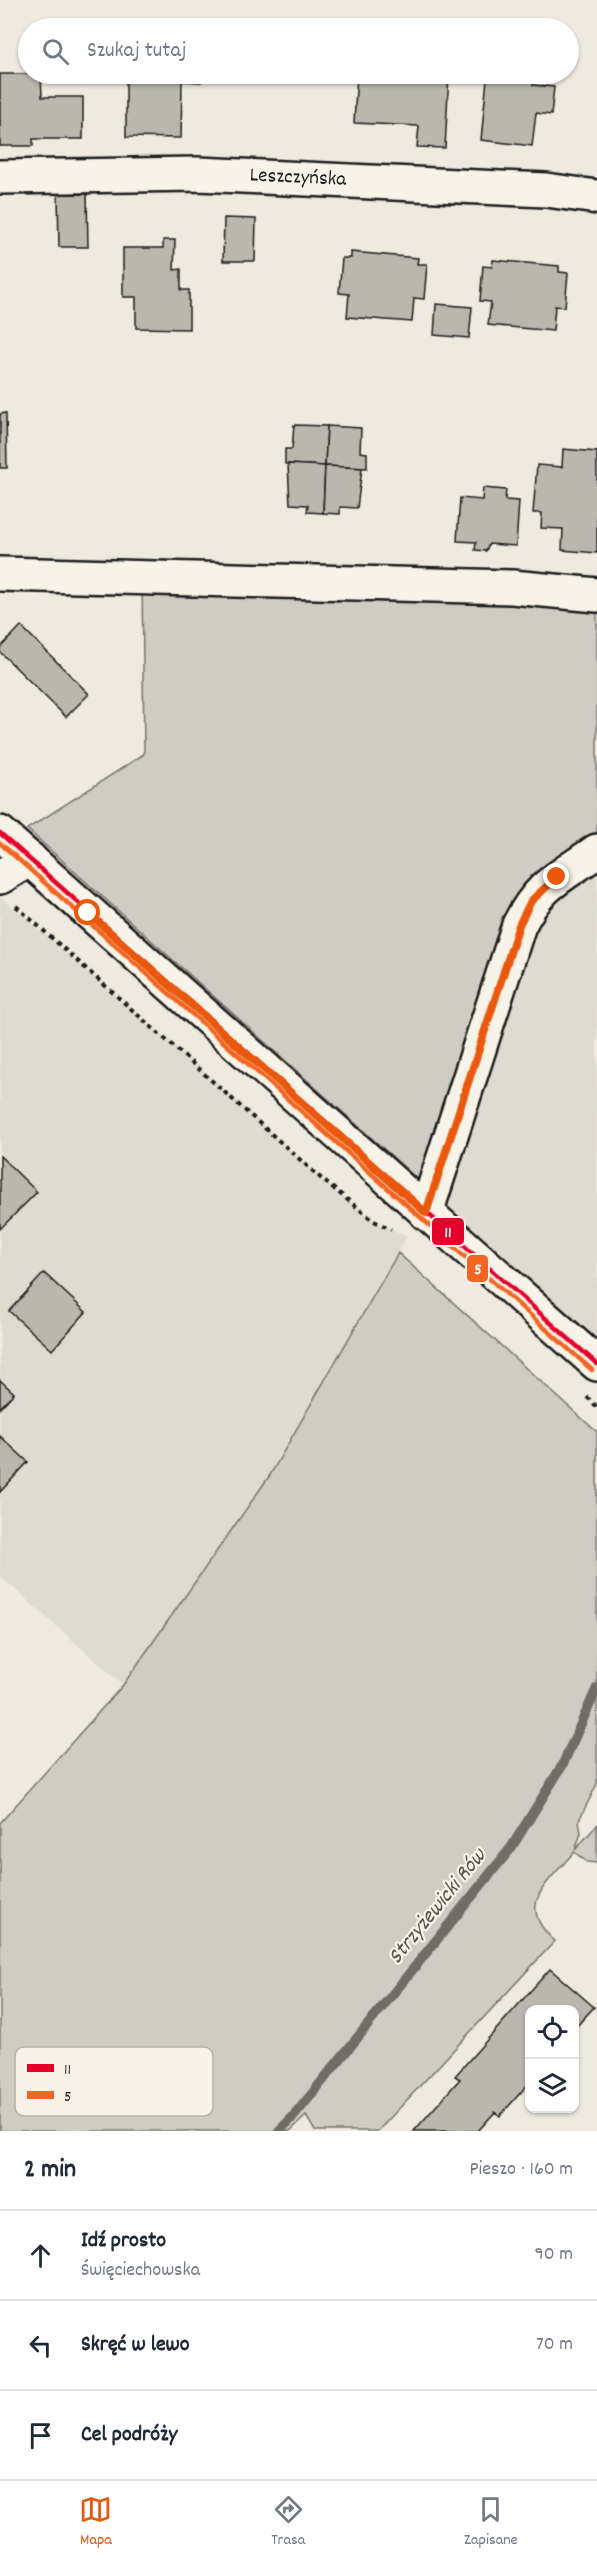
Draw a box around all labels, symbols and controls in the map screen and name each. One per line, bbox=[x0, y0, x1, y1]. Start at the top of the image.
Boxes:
search box bbox=[18, 18, 579, 84]
icon: search bbox=[39, 35, 72, 68]
text: Szukaj tutaj bbox=[87, 36, 186, 67]
street label: Leszczyńska bbox=[249, 161, 348, 196]
route end bbox=[543, 863, 569, 889]
route start bbox=[74, 899, 100, 925]
line badge: 11 bbox=[431, 1217, 465, 1246]
text: 11 bbox=[444, 1222, 452, 1245]
line badge: 5 bbox=[466, 1254, 489, 1283]
text: 5 bbox=[474, 1259, 482, 1282]
water label: Strzyżewicki Rów bbox=[382, 1841, 496, 1972]
map controls bbox=[525, 2005, 579, 2113]
button: locate bbox=[525, 2005, 579, 2059]
legend bbox=[15, 2047, 213, 2116]
text: 11 bbox=[64, 2059, 71, 2082]
button: layers bbox=[525, 2059, 579, 2113]
text: 5 bbox=[64, 2086, 71, 2109]
text: 2 min bbox=[24, 2152, 76, 2189]
text: Pieszo · 160 m bbox=[469, 2156, 573, 2184]
text: Idź prosto bbox=[81, 2226, 166, 2257]
icon: ahead bbox=[24, 2239, 57, 2272]
text: 90 m bbox=[535, 2241, 573, 2269]
text: Święciechowska bbox=[81, 2257, 200, 2285]
icon: left bbox=[24, 2329, 57, 2362]
text: Skręć w lewo bbox=[81, 2330, 190, 2361]
text: 70 m bbox=[536, 2331, 573, 2359]
icon: arrive bbox=[24, 2419, 57, 2452]
text: Cel podróży bbox=[81, 2420, 177, 2451]
tab: Mapa bbox=[79, 2493, 112, 2552]
tab: Trasa bbox=[271, 2493, 305, 2552]
tab: Zapisane bbox=[464, 2493, 518, 2552]

